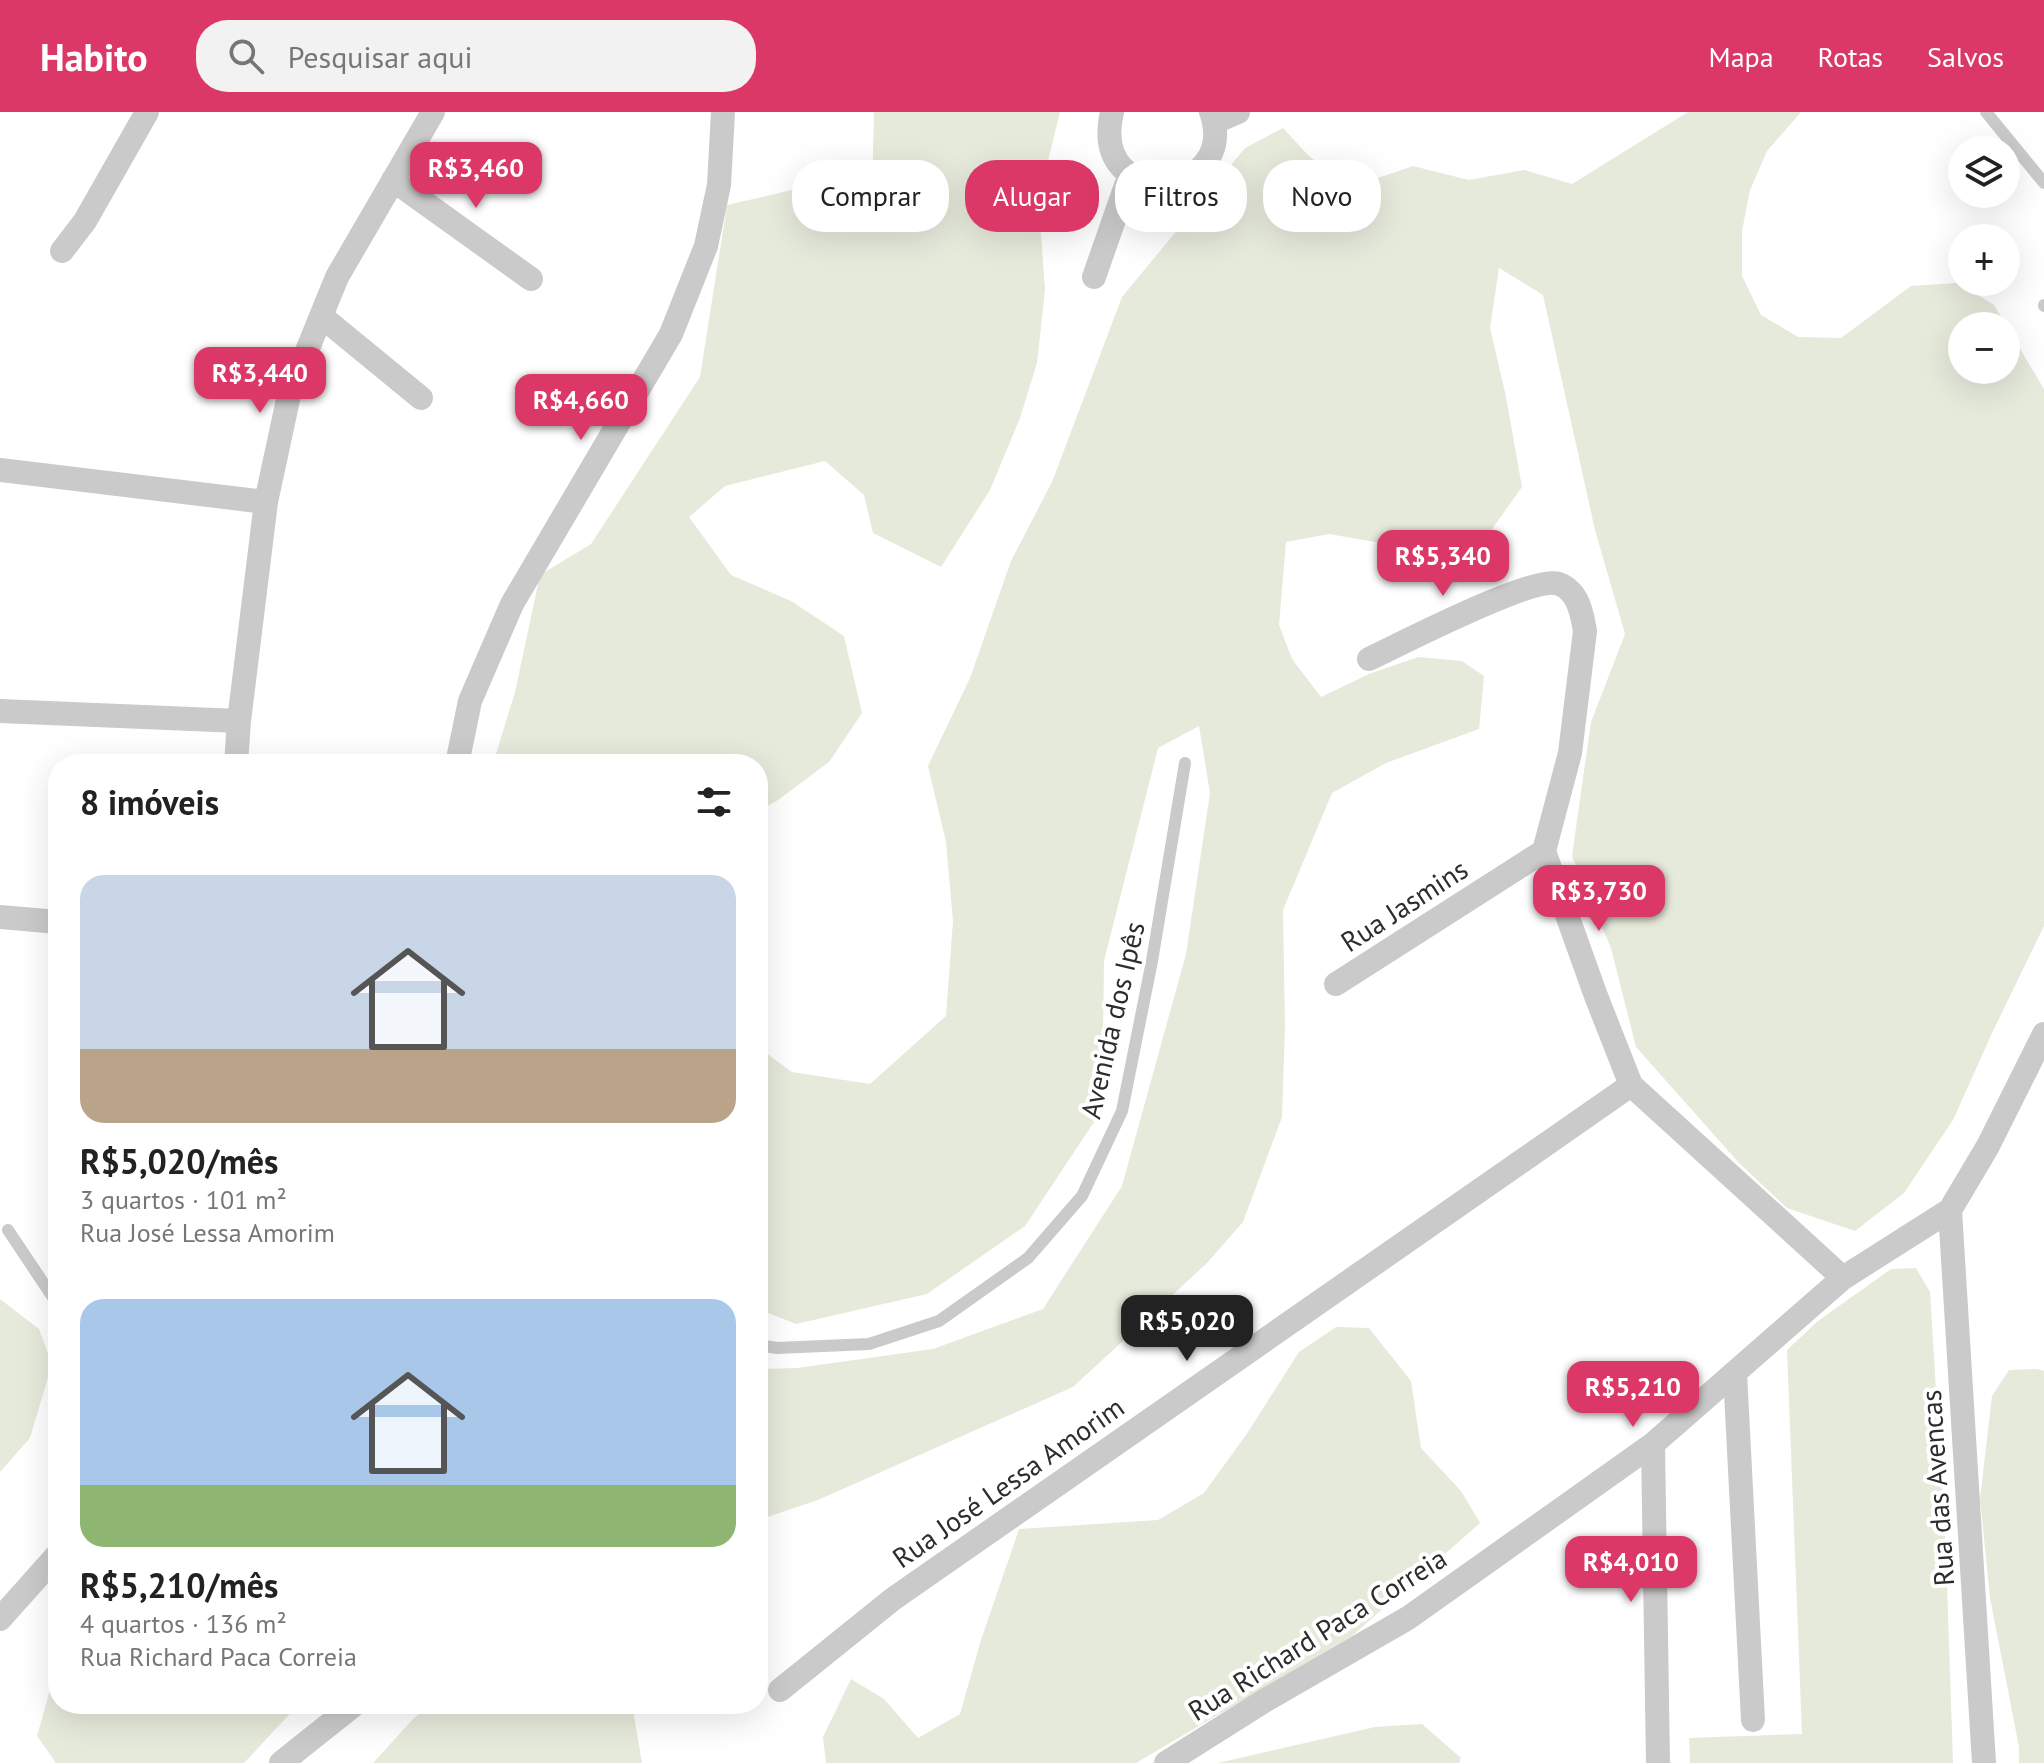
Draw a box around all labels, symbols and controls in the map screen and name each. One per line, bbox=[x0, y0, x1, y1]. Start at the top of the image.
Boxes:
search box bbox=[196, 20, 756, 92]
text: Habito bbox=[40, 32, 148, 81]
icon: search bbox=[224, 34, 268, 78]
text: Pesquisar aqui bbox=[288, 37, 472, 76]
text: Mapa bbox=[1709, 38, 1774, 75]
text: Rotas bbox=[1818, 38, 1883, 75]
text: Salvos bbox=[1927, 38, 2004, 75]
map controls bbox=[1948, 136, 2020, 384]
button: layers bbox=[1948, 136, 2020, 208]
pin: R$3,460 bbox=[402, 142, 550, 210]
text: R$3,460 bbox=[428, 151, 524, 184]
chip: Comprar bbox=[792, 160, 949, 232]
chip: Alugar bbox=[965, 160, 1099, 232]
chip: Filtros bbox=[1115, 160, 1247, 232]
chip: Novo bbox=[1263, 160, 1381, 232]
button: + bbox=[1948, 224, 2020, 296]
button: − bbox=[1948, 312, 2020, 384]
pin: R$3,440 bbox=[186, 347, 334, 415]
text: R$3,440 bbox=[212, 356, 308, 389]
pin: R$4,660 bbox=[507, 374, 655, 442]
text: R$4,660 bbox=[533, 383, 629, 416]
pin: R$5,340 bbox=[1369, 530, 1517, 598]
text: R$5,340 bbox=[1395, 539, 1491, 572]
text: 8 imóveis bbox=[80, 780, 219, 824]
icon: filters bbox=[692, 780, 736, 824]
street label: Rua Jasmins bbox=[1334, 850, 1474, 960]
pin: R$3,730 bbox=[1525, 865, 1673, 933]
text: R$3,730 bbox=[1551, 874, 1647, 907]
street label: Avenida dos Ipês bbox=[1071, 918, 1153, 1122]
icon: home bbox=[336, 927, 480, 1071]
text: R$5,020/mês bbox=[80, 1139, 278, 1183]
text: 3 quartos · 101 m² bbox=[80, 1183, 287, 1216]
text: Rua José Lessa Amorim bbox=[80, 1216, 335, 1249]
pin: R$5,020 bbox=[1113, 1295, 1261, 1363]
text: R$5,020 bbox=[1139, 1304, 1235, 1337]
icon: home bbox=[336, 1351, 480, 1495]
pin: R$5,210 bbox=[1559, 1361, 1707, 1429]
text: R$5,210 bbox=[1585, 1370, 1681, 1403]
street label: Rua José Lessa Amorim bbox=[885, 1388, 1131, 1576]
street label: Rua das Avencas bbox=[1912, 1389, 1962, 1587]
pin: R$4,010 bbox=[1557, 1536, 1705, 1604]
street label: Rua Richard Paca Correia bbox=[1181, 1539, 1453, 1729]
text: R$4,010 bbox=[1583, 1545, 1679, 1578]
text: R$5,210/mês bbox=[80, 1563, 278, 1607]
text: 4 quartos · 136 m² bbox=[80, 1607, 287, 1640]
text: Rua Richard Paca Correia bbox=[80, 1640, 357, 1673]

